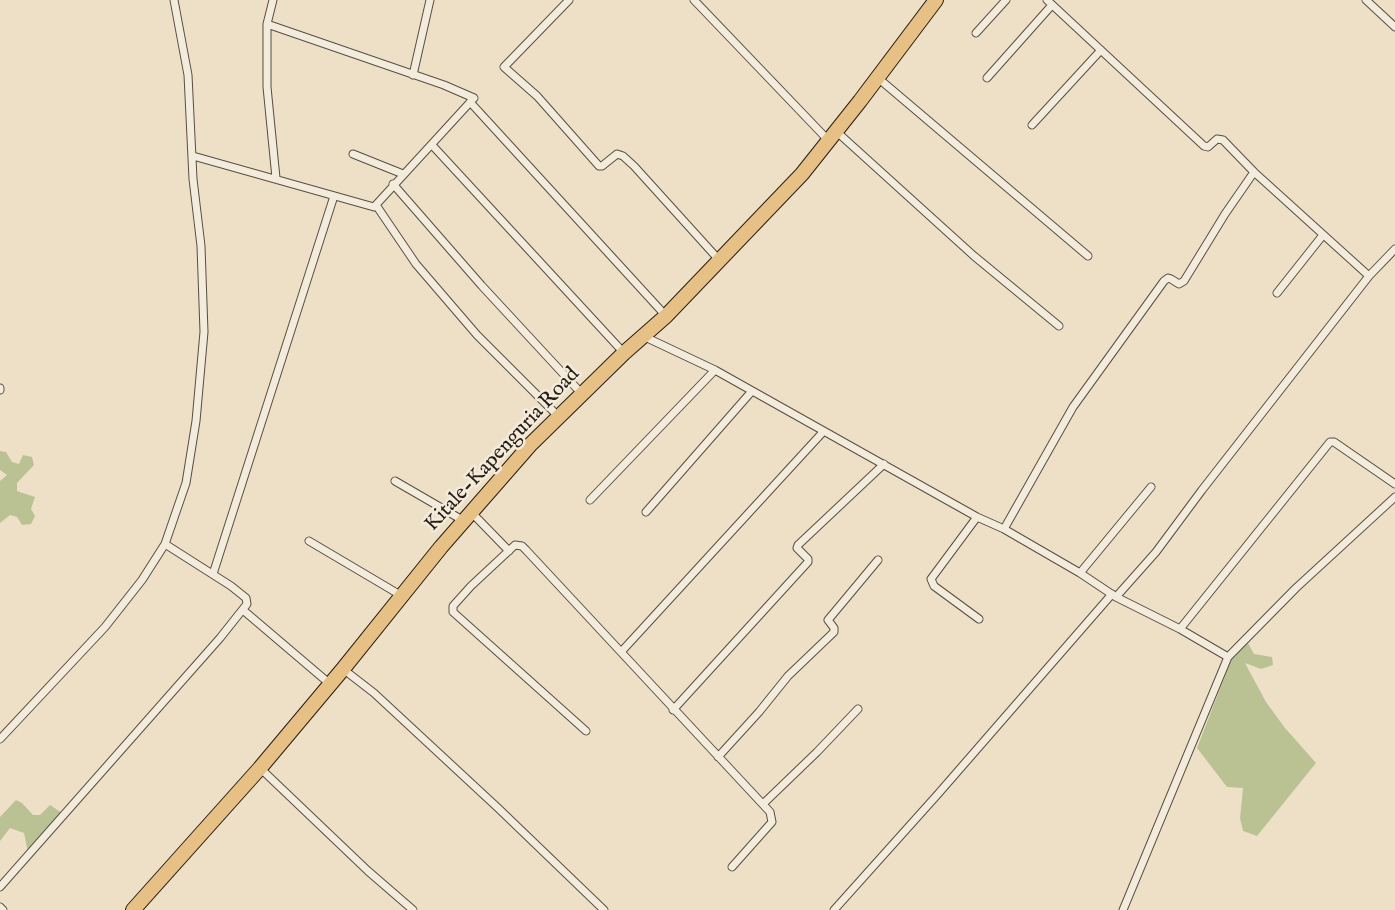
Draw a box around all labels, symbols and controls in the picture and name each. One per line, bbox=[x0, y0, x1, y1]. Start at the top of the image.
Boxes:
street label: Kitale-Kapenguria Road bbox=[420, 363, 586, 537]

